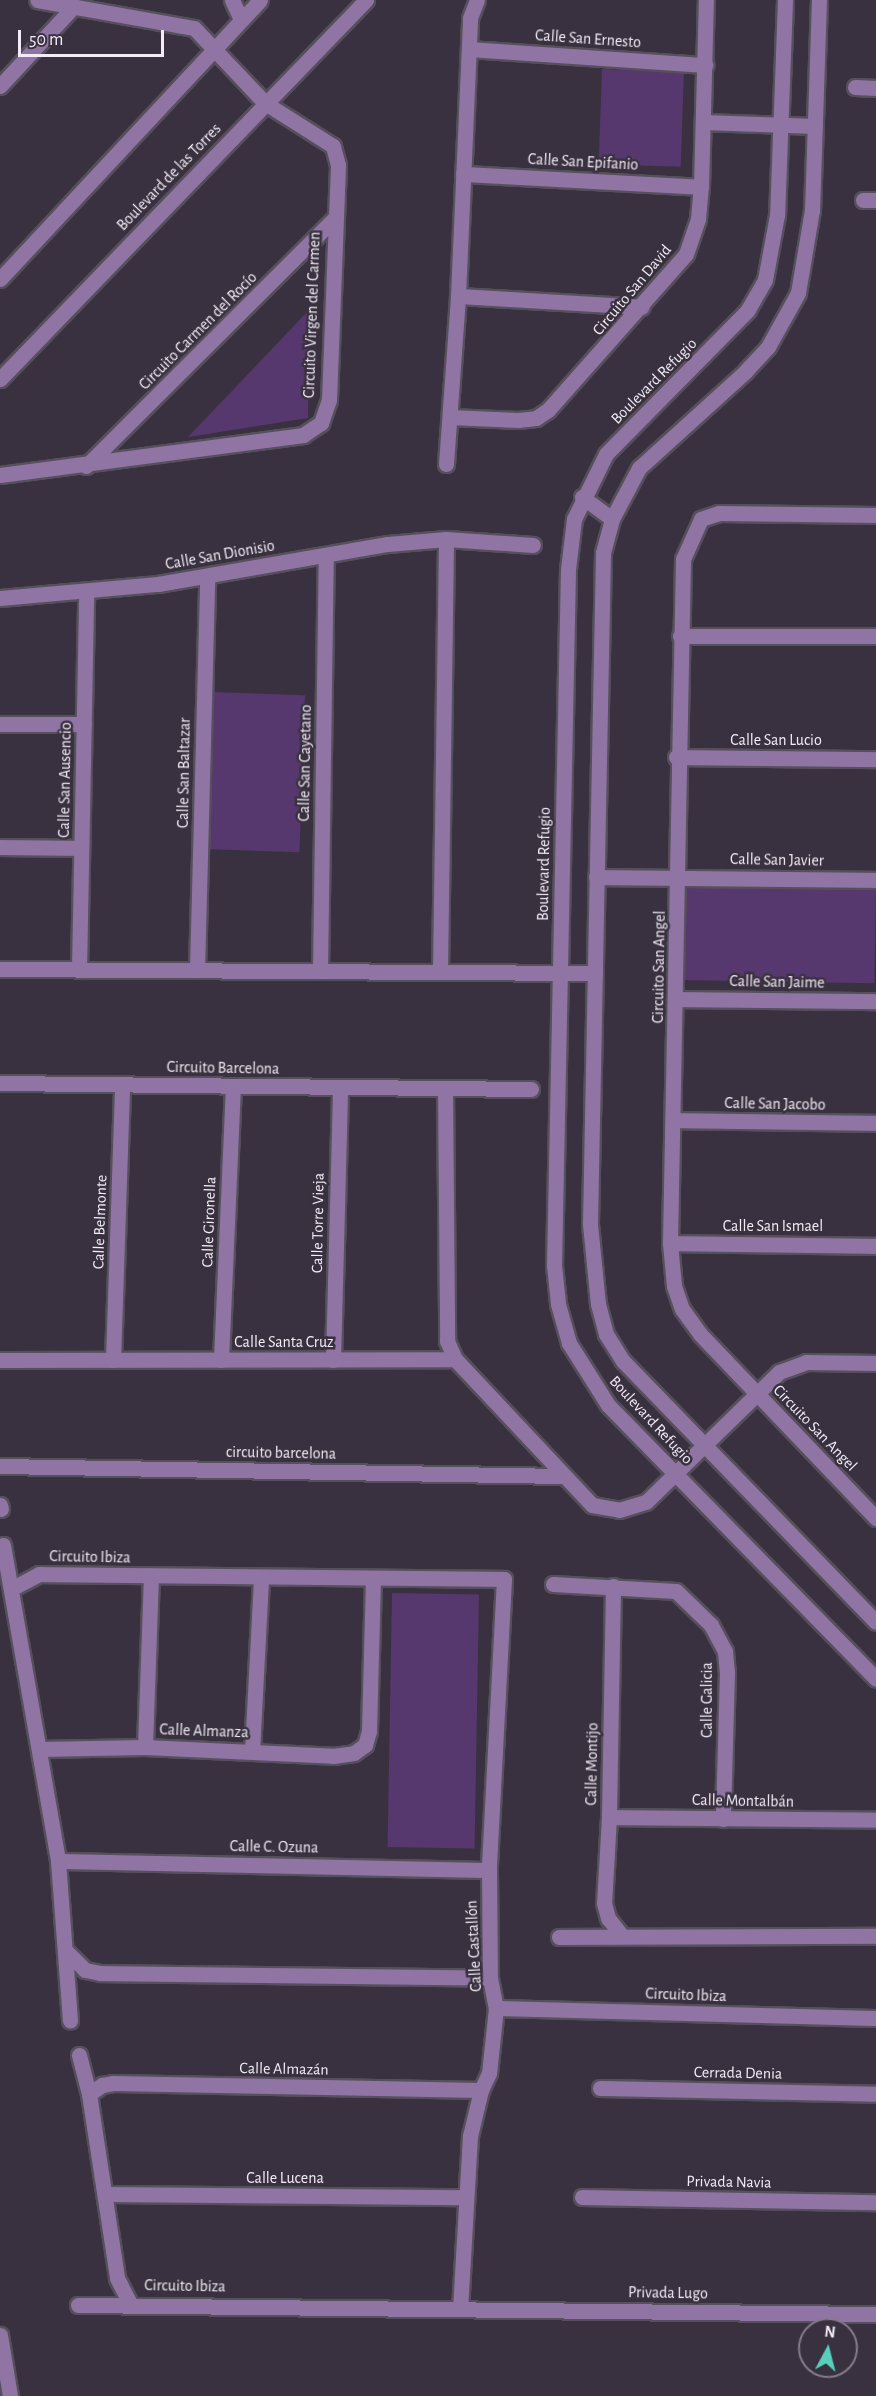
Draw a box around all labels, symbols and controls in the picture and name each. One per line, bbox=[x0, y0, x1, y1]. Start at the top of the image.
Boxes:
scale bar bbox=[21, 18, 166, 56]
street label: Calle San Ernesto bbox=[534, 26, 642, 52]
text: 50 m bbox=[29, 31, 63, 49]
street label: Boulevard de las Torres bbox=[113, 119, 225, 235]
street label: Calle San Epifanio bbox=[527, 150, 639, 174]
street label: Circuito Virgen del Carmen bbox=[300, 231, 324, 399]
street label: Circuito San David bbox=[588, 241, 676, 339]
street label: Circuito Carmen del Rocío bbox=[135, 268, 261, 394]
street label: Boulevard Refugio bbox=[607, 334, 701, 428]
street label: Calle San Dionisio bbox=[164, 536, 276, 574]
street label: Calle San Cayetano bbox=[294, 704, 316, 822]
street label: Calle San Baltazar bbox=[173, 718, 195, 828]
street label: Calle San Ausencio bbox=[54, 722, 76, 838]
street label: Calle San Lucio bbox=[730, 730, 822, 750]
street label: Boulevard Refugio bbox=[533, 807, 555, 921]
street label: Calle San Javier bbox=[730, 850, 824, 870]
street label: Circuito San Angel bbox=[648, 910, 670, 1024]
street label: Calle San Jaime bbox=[729, 972, 825, 992]
street label: Circuito Barcelona bbox=[166, 1057, 280, 1079]
street label: Calle San Jacobo bbox=[724, 1094, 826, 1114]
street label: Calle Torre Vieja bbox=[308, 1173, 328, 1273]
street label: Calle Belmonte bbox=[89, 1174, 111, 1270]
street label: Calle Gironella bbox=[198, 1176, 220, 1268]
street label: Calle San Ismael bbox=[723, 1216, 823, 1236]
street label: Calle Santa Cruz bbox=[234, 1332, 334, 1352]
street label: Boulevard Refugio bbox=[605, 1372, 697, 1468]
street label: Circuito San Angel bbox=[769, 1381, 861, 1475]
street label: circuito barcelona bbox=[226, 1442, 336, 1464]
street label: Circuito Ibiza bbox=[49, 1547, 131, 1567]
street label: Calle Galicia bbox=[697, 1662, 717, 1738]
street label: Calle Almanza bbox=[159, 1720, 249, 1742]
street label: Calle Montijo bbox=[582, 1722, 602, 1806]
street label: Calle Montalbán bbox=[692, 1791, 794, 1811]
street label: Calle C. Ozuna bbox=[230, 1837, 318, 1857]
street label: Calle Castallón bbox=[462, 1900, 486, 1992]
street label: Circuito Ibiza bbox=[645, 1984, 727, 2006]
street label: Calle Almazán bbox=[239, 2059, 329, 2079]
street label: Cerrada Denia bbox=[694, 2063, 782, 2083]
street label: Calle Lucena bbox=[246, 2168, 324, 2188]
street label: Privada Navia bbox=[686, 2172, 772, 2192]
street label: Circuito Ibiza bbox=[144, 2276, 226, 2296]
street label: Privada Lugo bbox=[628, 2283, 708, 2303]
north arrow bbox=[798, 2318, 858, 2378]
text: N bbox=[823, 2324, 836, 2341]

